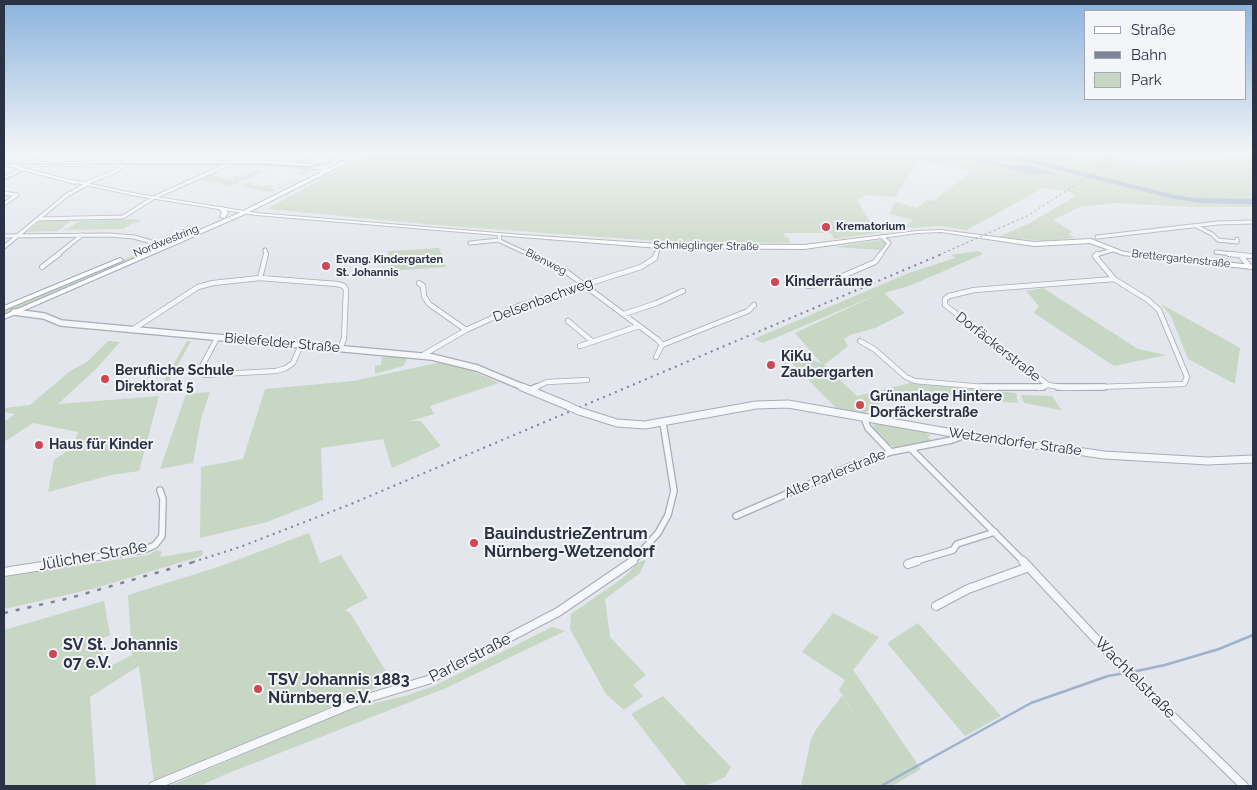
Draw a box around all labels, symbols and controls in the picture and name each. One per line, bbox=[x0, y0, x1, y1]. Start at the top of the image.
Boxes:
legend bbox=[1084, 10, 1247, 100]
text: Straße bbox=[1131, 21, 1175, 39]
text: Bahn bbox=[1131, 46, 1167, 64]
text: Park bbox=[1131, 71, 1162, 89]
place label: Krematorium bbox=[836, 220, 906, 234]
marker: Krematorium bbox=[820, 221, 832, 233]
street label: Nordwestring bbox=[131, 222, 201, 260]
street label: Schnieglinger Straße bbox=[653, 238, 759, 254]
street label: Bienweg bbox=[523, 246, 569, 278]
street label: Brettergartenstraße bbox=[1131, 247, 1231, 271]
place label: Evang. Kindergarten St. Johannis bbox=[336, 253, 443, 279]
marker: Evang. Kindergarten St. Johannis bbox=[320, 260, 332, 272]
street label: Delsenbachweg bbox=[491, 274, 595, 326]
place label: Kinderräume bbox=[785, 274, 873, 290]
marker: Kinderräume bbox=[769, 276, 781, 288]
street label: Dorfäckerstraße bbox=[952, 309, 1044, 385]
street label: Bielefelder Straße bbox=[224, 330, 340, 356]
place label: KiKu Zaubergarten bbox=[781, 349, 874, 382]
marker: KiKu Zaubergarten bbox=[765, 359, 777, 371]
place label: Berufliche Schule Direktorat 5 bbox=[115, 363, 234, 396]
marker: Berufliche Schule Direktorat 5 bbox=[99, 373, 111, 385]
place label: Grünanlage Hintere Dorfäckerstraße bbox=[870, 389, 1002, 422]
marker: Grünanlage Hintere Dorfäckerstraße bbox=[854, 399, 866, 411]
street label: Wetzendorfer Straße bbox=[947, 424, 1083, 460]
place label: Haus für Kinder bbox=[49, 437, 153, 453]
marker: Haus für Kinder bbox=[33, 439, 45, 451]
street label: Alte Parlerstraße bbox=[782, 446, 888, 502]
place label: BauindustrieZentrum Nürnberg-Wetzendorf bbox=[484, 524, 655, 562]
street label: Jülicher Straße bbox=[37, 537, 149, 575]
marker: BauindustrieZentrum Nürnberg-Wetzendorf bbox=[468, 537, 480, 549]
street label: Parlerstraße bbox=[426, 629, 514, 687]
street label: Wachtelstraße bbox=[1090, 633, 1180, 723]
place label: SV St. Johannis 07 e.V. bbox=[63, 635, 178, 673]
marker: SV St. Johannis 07 e.V. bbox=[47, 648, 59, 660]
place label: TSV Johannis 1883 Nürnberg e.V. bbox=[268, 670, 410, 708]
marker: TSV Johannis 1883 Nürnberg e.V. bbox=[252, 683, 264, 695]

